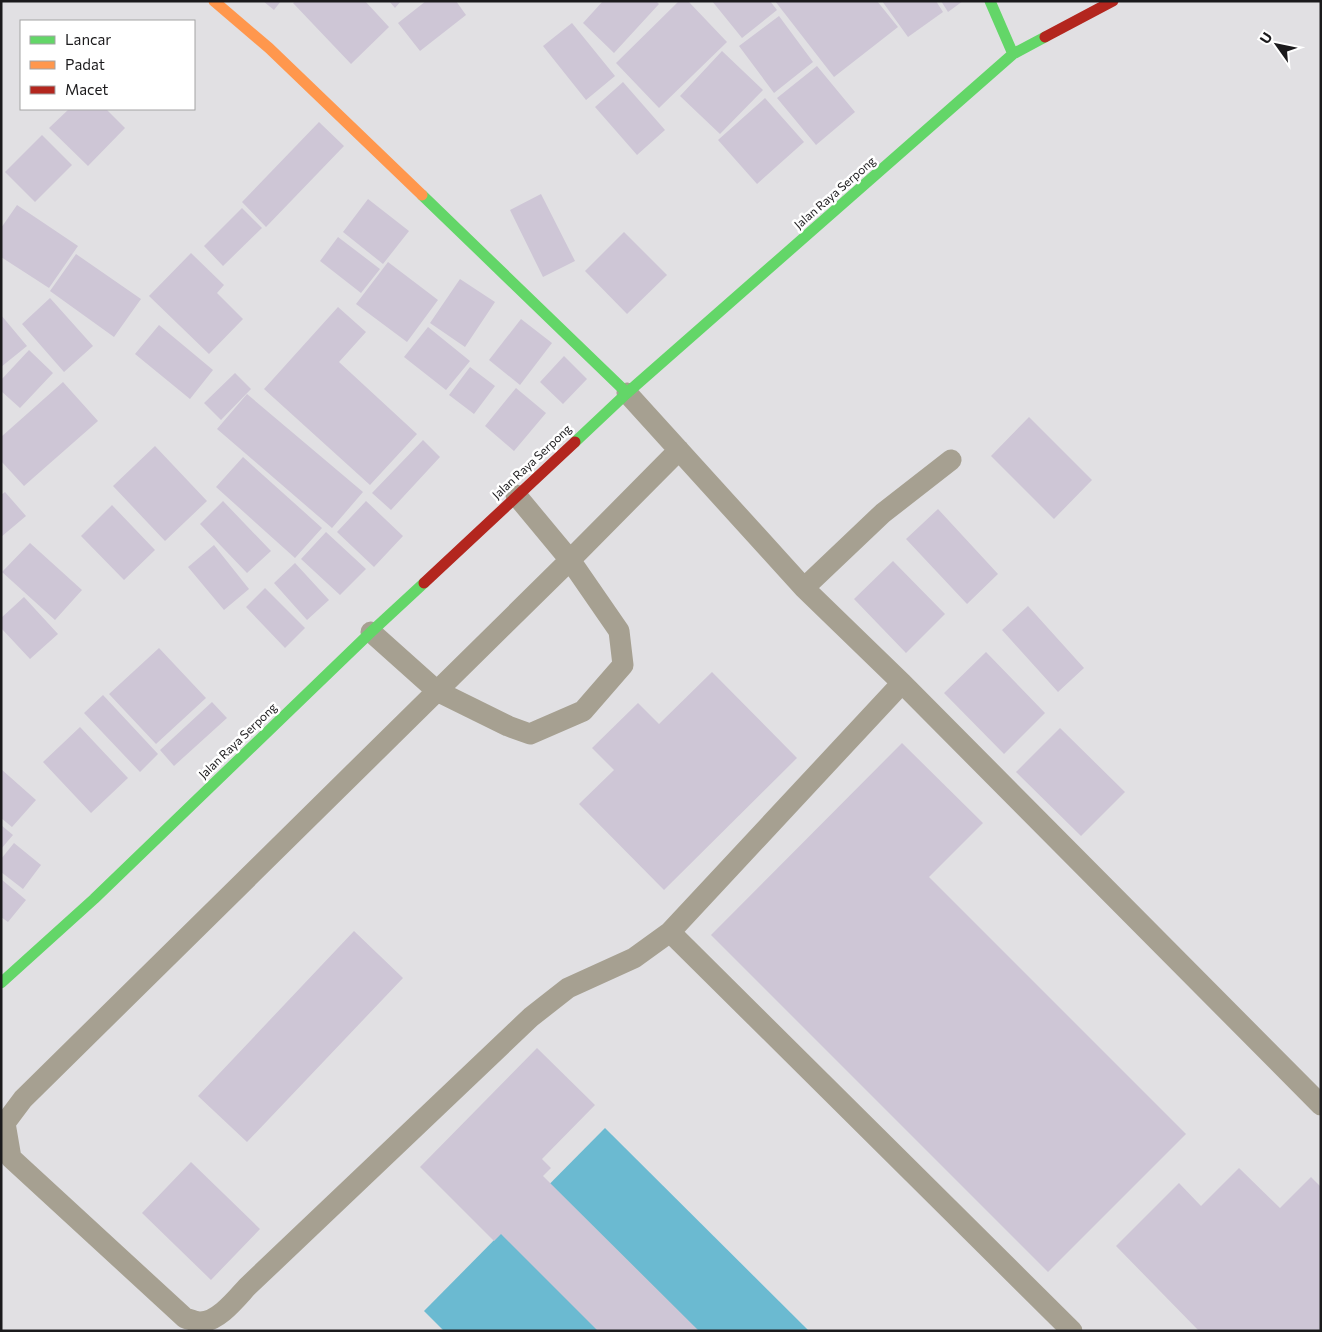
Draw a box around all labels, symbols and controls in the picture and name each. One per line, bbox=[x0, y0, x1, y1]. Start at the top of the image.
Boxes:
legend bbox=[20, 20, 195, 110]
north arrow bbox=[1252, 20, 1302, 70]
text: U bbox=[1256, 29, 1276, 47]
text: Lancar bbox=[65, 30, 111, 48]
text: Padat bbox=[65, 55, 105, 73]
text: Macet bbox=[65, 80, 108, 98]
street label: Jalan Raya Serpong bbox=[791, 153, 879, 232]
street label: Jalan Raya Serpong bbox=[489, 421, 575, 502]
street label: Jalan Raya Serpong bbox=[195, 699, 280, 782]

